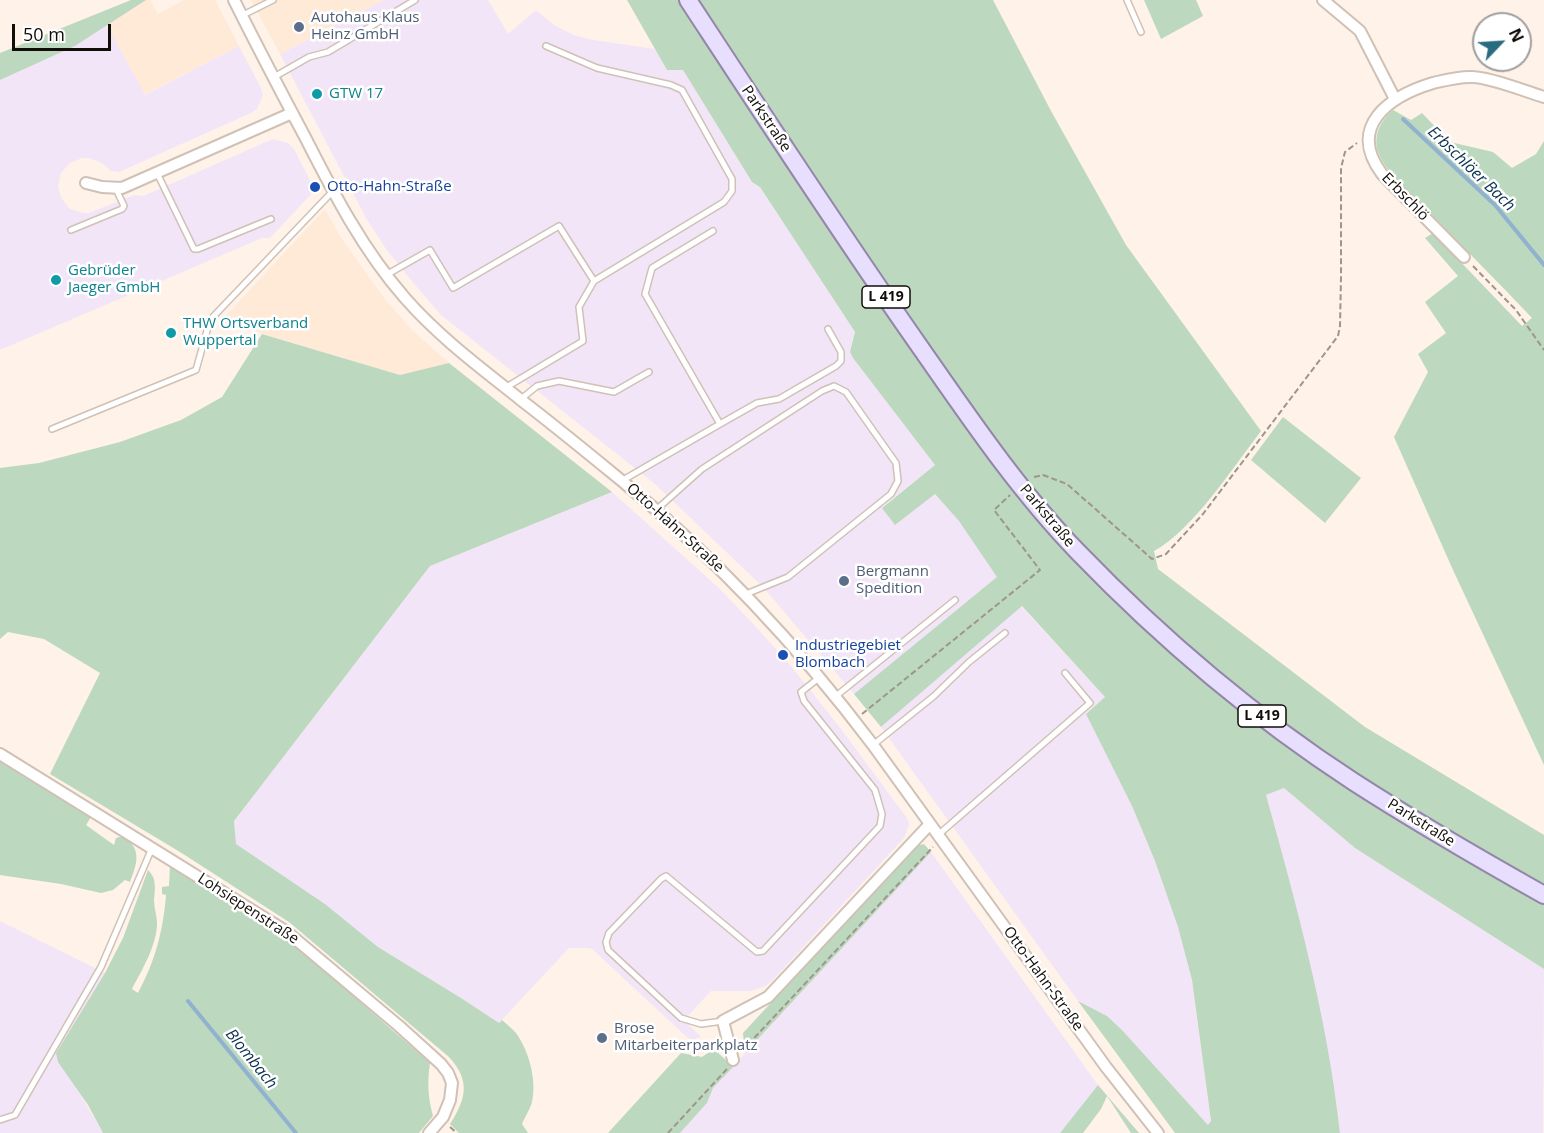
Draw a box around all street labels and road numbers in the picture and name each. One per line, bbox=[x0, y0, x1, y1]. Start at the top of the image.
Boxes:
street label: Parkstraße bbox=[737, 82, 795, 156]
street label: Erbschlö bbox=[1378, 169, 1432, 225]
road number: L 419 bbox=[862, 286, 910, 308]
street label: Otto-Hahn-Straße bbox=[623, 480, 727, 576]
street label: Parkstraße bbox=[1016, 481, 1078, 551]
road number: L 419 bbox=[1238, 705, 1286, 727]
street label: Parkstraße bbox=[1384, 795, 1458, 851]
street label: Lohsiepenstraße bbox=[194, 870, 302, 948]
street label: Otto-Hahn-Straße bbox=[999, 923, 1087, 1035]

